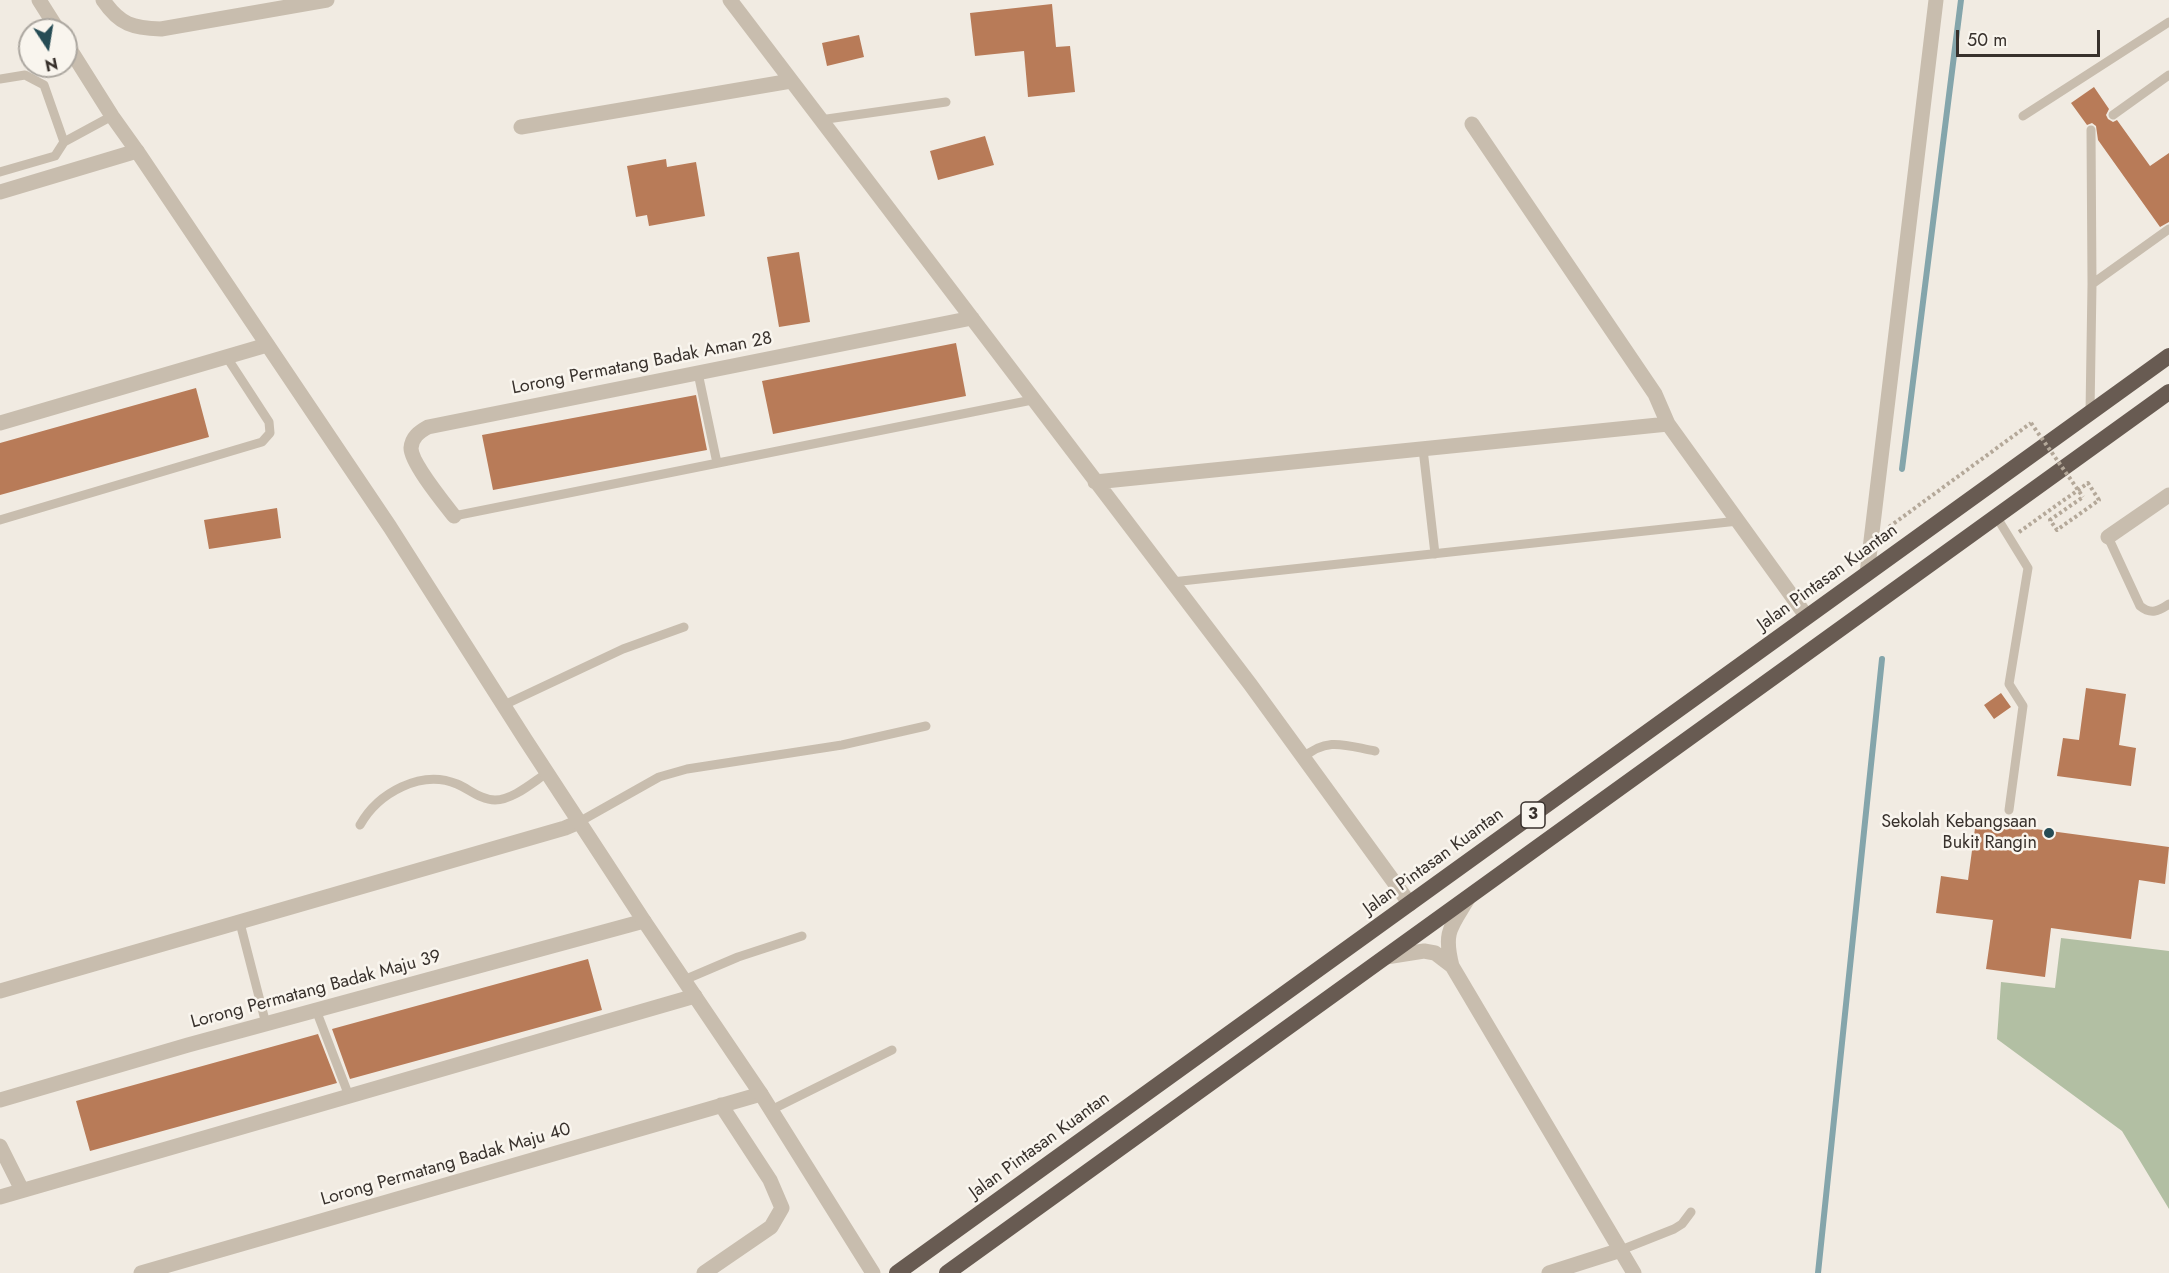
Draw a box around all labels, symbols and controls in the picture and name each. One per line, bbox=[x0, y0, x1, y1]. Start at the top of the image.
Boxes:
north arrow bbox=[18, 18, 78, 78]
scale bar bbox=[1959, 18, 2103, 56]
text: 50 m bbox=[1967, 27, 2007, 53]
text: N bbox=[43, 52, 60, 77]
street label: Lorong Permatang Badak Aman 28 bbox=[510, 328, 774, 400]
street label: Jalan Pintasan Kuantan bbox=[1754, 520, 1902, 636]
road number: 3 bbox=[1521, 802, 1545, 828]
street label: Jalan Pintasan Kuantan bbox=[1360, 804, 1508, 920]
place label: Sekolah Kebangsaan Bukit Rangin bbox=[1881, 812, 2037, 854]
marker: Sekolah Kebangsaan Bukit Rangin bbox=[2042, 826, 2056, 840]
street label: Lorong Permatang Badak Maju 39 bbox=[189, 946, 443, 1034]
street label: Jalan Pintasan Kuantan bbox=[966, 1088, 1114, 1204]
street label: Lorong Permatang Badak Maju 40 bbox=[318, 1119, 574, 1211]

